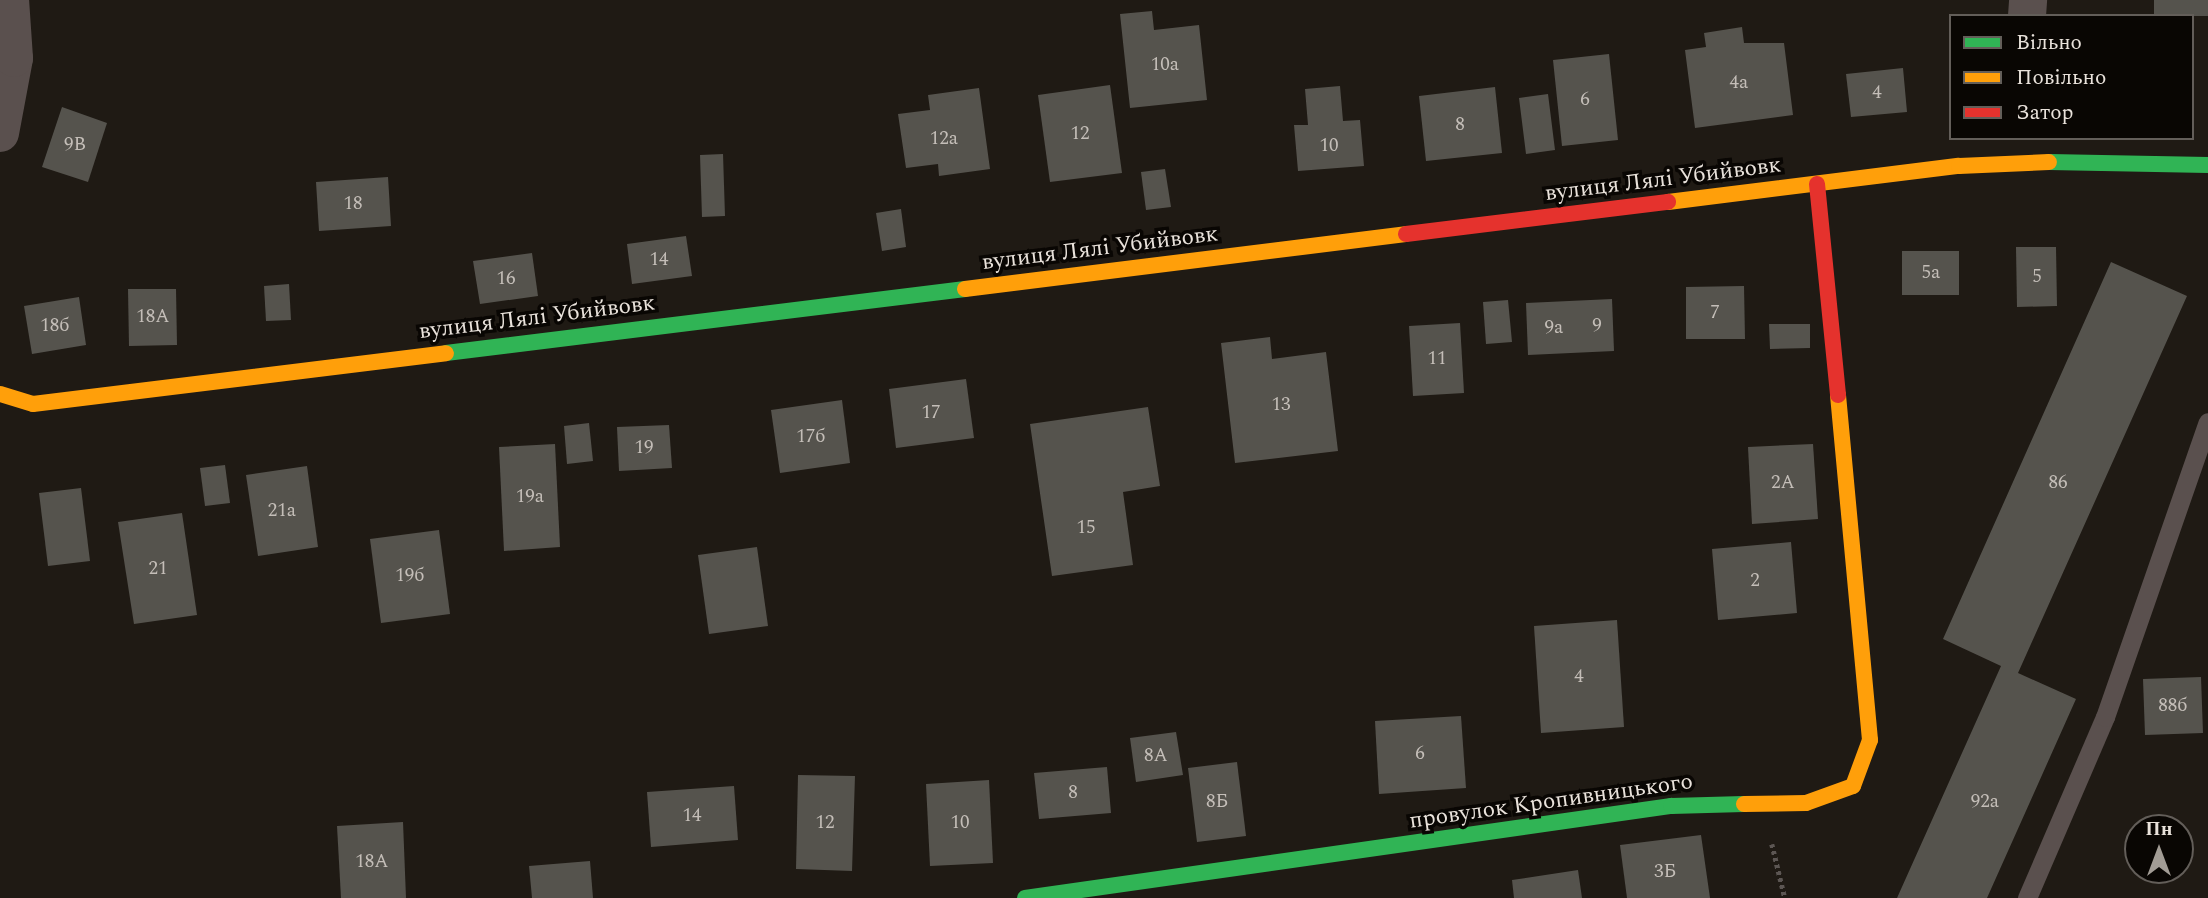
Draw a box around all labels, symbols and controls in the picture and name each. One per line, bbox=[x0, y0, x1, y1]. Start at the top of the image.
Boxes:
legend bbox=[1949, 14, 2194, 140]
text: Вільно bbox=[2016, 27, 2082, 59]
house number: 10а bbox=[1151, 54, 1179, 76]
text: Повільно bbox=[2016, 62, 2106, 94]
house number: 4а bbox=[1730, 72, 1748, 94]
house number: 4 bbox=[1872, 82, 1882, 104]
house number: 6 bbox=[1580, 89, 1590, 111]
text: Затор bbox=[2016, 97, 2073, 129]
house number: 8 bbox=[1455, 114, 1465, 136]
house number: 12 bbox=[1071, 123, 1089, 145]
house number: 12а bbox=[930, 128, 958, 150]
house number: 9В bbox=[64, 134, 86, 156]
house number: 10 bbox=[1320, 135, 1338, 157]
street label: вулиця Лялі Убийвовк bbox=[1543, 152, 1783, 208]
house number: 18 bbox=[344, 193, 362, 215]
street label: вулиця Лялі Убийвовк bbox=[980, 221, 1220, 277]
house number: 14 bbox=[650, 249, 668, 271]
house number: 5а bbox=[1922, 262, 1940, 284]
house number: 5 bbox=[2032, 266, 2042, 288]
house number: 16 bbox=[497, 268, 515, 290]
street label: вулиця Лялі Убийвовк bbox=[417, 290, 657, 346]
house number: 7 bbox=[1710, 302, 1720, 324]
house number: 18А bbox=[136, 306, 170, 328]
house number: 18б bbox=[40, 315, 70, 337]
house number: 9 bbox=[1592, 315, 1602, 337]
house number: 9а bbox=[1545, 317, 1563, 339]
house number: 11 bbox=[1428, 348, 1446, 370]
house number: 13 bbox=[1272, 394, 1290, 416]
house number: 17 bbox=[922, 402, 940, 424]
house number: 17б bbox=[796, 426, 826, 448]
house number: 19 bbox=[635, 437, 653, 459]
house number: 2А bbox=[1771, 472, 1795, 494]
house number: 86 bbox=[2049, 472, 2067, 494]
house number: 19а bbox=[516, 486, 544, 508]
house number: 21а bbox=[268, 500, 296, 522]
house number: 15 bbox=[1077, 517, 1095, 539]
house number: 21 bbox=[149, 558, 167, 580]
house number: 19б bbox=[395, 565, 425, 587]
house number: 2 bbox=[1750, 570, 1760, 592]
house number: 4 bbox=[1574, 666, 1584, 688]
house number: 88б bbox=[2158, 695, 2188, 717]
house number: 6 bbox=[1415, 743, 1425, 765]
house number: 8А bbox=[1144, 745, 1168, 767]
street label: провулок Кропивницького bbox=[1407, 768, 1695, 836]
house number: 8 bbox=[1068, 782, 1078, 804]
house number: 8Б bbox=[1206, 791, 1228, 813]
house number: 92а bbox=[1971, 791, 1999, 813]
house number: 14 bbox=[683, 805, 701, 827]
house number: 12 bbox=[816, 812, 834, 834]
house number: 10 bbox=[951, 812, 969, 834]
north arrow bbox=[2124, 814, 2194, 884]
text: Пн bbox=[2145, 815, 2173, 844]
house number: 18А bbox=[355, 851, 389, 873]
house number: 3Б bbox=[1654, 861, 1676, 883]

